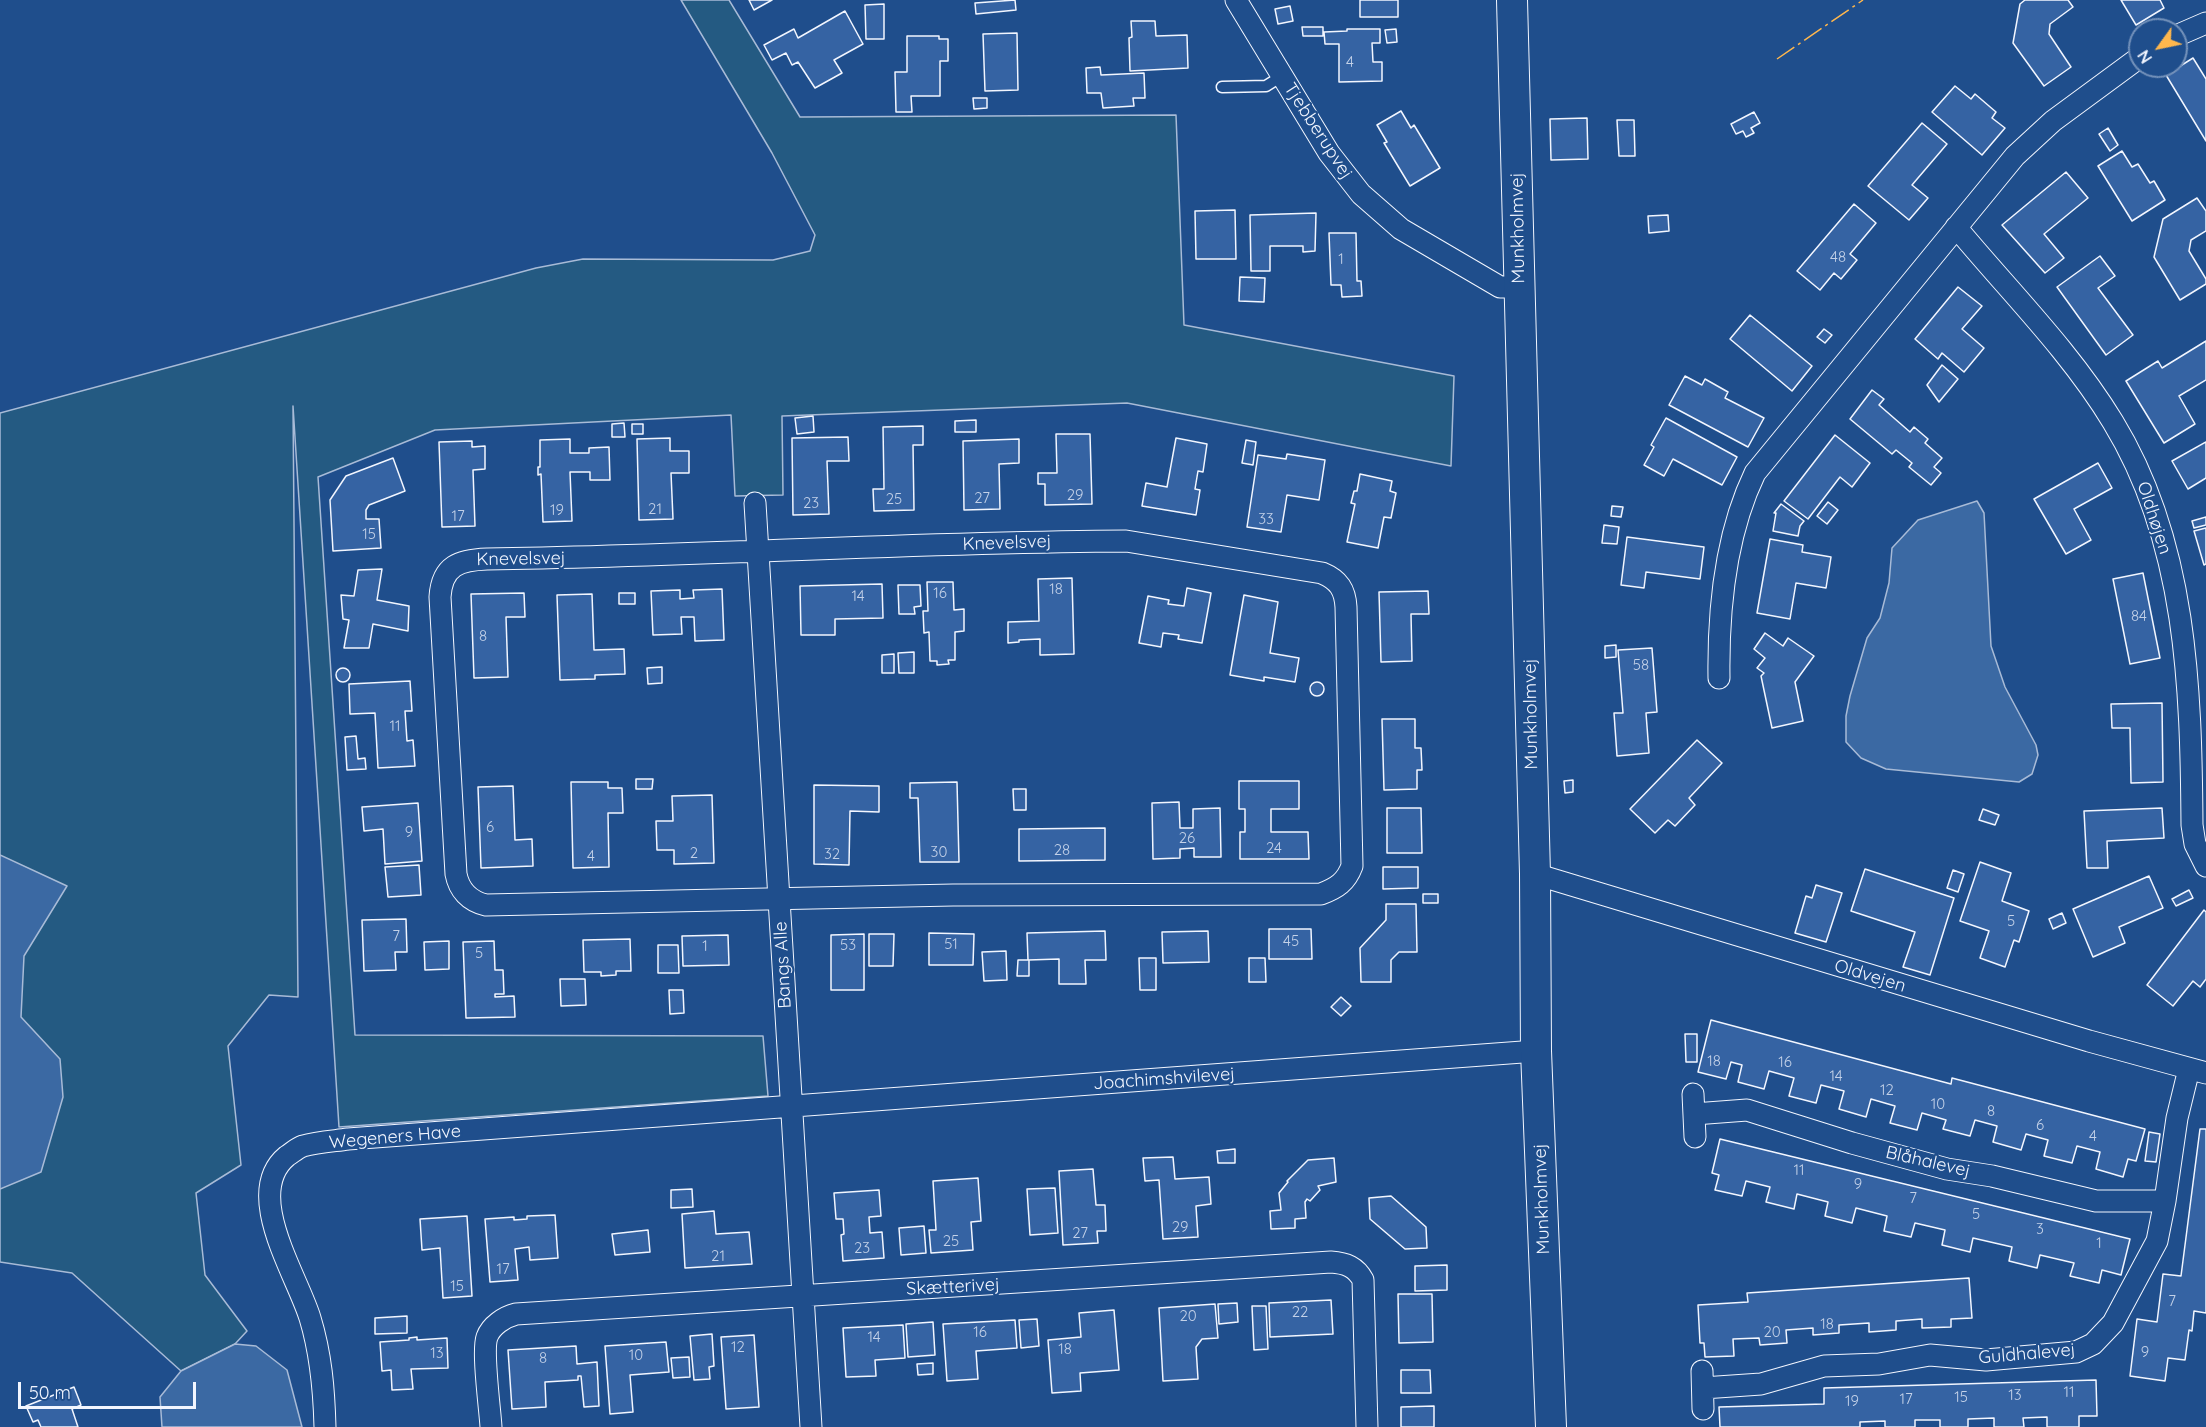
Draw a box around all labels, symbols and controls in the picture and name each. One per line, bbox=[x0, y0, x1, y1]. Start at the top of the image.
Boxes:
north arrow bbox=[2128, 18, 2188, 78]
text: N bbox=[2133, 46, 2156, 67]
house number: 4 bbox=[1346, 53, 1354, 71]
street label: Tjebberupvej bbox=[1279, 79, 1357, 183]
street label: Munkholmvej bbox=[1506, 172, 1530, 284]
house number: 48 bbox=[1830, 248, 1846, 266]
house number: 1 bbox=[1338, 250, 1344, 268]
street label: Oldhøjen bbox=[2132, 479, 2176, 557]
house number: 29 bbox=[1067, 486, 1083, 504]
house number: 27 bbox=[974, 489, 990, 507]
house number: 25 bbox=[886, 490, 902, 508]
house number: 23 bbox=[803, 494, 819, 512]
house number: 21 bbox=[648, 500, 662, 518]
house number: 19 bbox=[550, 501, 564, 519]
house number: 17 bbox=[451, 507, 465, 525]
house number: 33 bbox=[1258, 510, 1274, 528]
house number: 15 bbox=[362, 525, 376, 543]
street label: Knevelsvej bbox=[962, 531, 1052, 555]
street label: Knevelsvej bbox=[476, 547, 566, 571]
house number: 18 bbox=[1049, 580, 1063, 598]
house number: 16 bbox=[933, 584, 947, 602]
house number: 14 bbox=[851, 587, 865, 605]
house number: 84 bbox=[2131, 607, 2147, 625]
house number: 8 bbox=[479, 627, 487, 645]
house number: 58 bbox=[1633, 656, 1649, 674]
street label: Munkholmvej bbox=[1519, 658, 1543, 770]
house number: 11 bbox=[389, 717, 401, 735]
house number: 6 bbox=[486, 818, 494, 836]
house number: 9 bbox=[405, 823, 413, 841]
house number: 26 bbox=[1179, 829, 1195, 847]
house number: 24 bbox=[1266, 839, 1282, 857]
house number: 28 bbox=[1054, 841, 1070, 859]
house number: 30 bbox=[931, 843, 947, 861]
house number: 2 bbox=[690, 844, 698, 862]
house number: 32 bbox=[824, 845, 840, 863]
house number: 4 bbox=[587, 847, 595, 865]
house number: 5 bbox=[2007, 912, 2015, 930]
street label: Bangs Alle bbox=[770, 921, 796, 1009]
house number: 7 bbox=[392, 927, 400, 945]
house number: 45 bbox=[1283, 932, 1299, 950]
house number: 51 bbox=[944, 935, 958, 953]
house number: 53 bbox=[840, 936, 856, 954]
house number: 1 bbox=[702, 937, 708, 955]
house number: 5 bbox=[475, 944, 483, 962]
street label: Oldvejen bbox=[1832, 955, 1908, 997]
house number: 18 bbox=[1707, 1052, 1721, 1070]
house number: 16 bbox=[1778, 1053, 1792, 1071]
street label: Joachimshvilevej bbox=[1092, 1063, 1236, 1095]
house number: 14 bbox=[1829, 1067, 1843, 1085]
house number: 12 bbox=[1880, 1081, 1894, 1099]
house number: 10 bbox=[1931, 1095, 1945, 1113]
house number: 8 bbox=[1987, 1102, 1995, 1120]
house number: 6 bbox=[2036, 1116, 2044, 1134]
street label: Wegeners Have bbox=[328, 1120, 462, 1154]
house number: 4 bbox=[2089, 1127, 2097, 1145]
street label: Blåhalevej bbox=[1884, 1142, 1972, 1182]
street label: Munkholmvej bbox=[1529, 1143, 1555, 1255]
house number: 11 bbox=[1793, 1161, 1805, 1179]
house number: 9 bbox=[1854, 1175, 1862, 1193]
house number: 7 bbox=[1909, 1189, 1917, 1207]
house number: 5 bbox=[1972, 1205, 1980, 1223]
house number: 29 bbox=[1172, 1218, 1188, 1236]
house number: 3 bbox=[2036, 1220, 2044, 1238]
house number: 27 bbox=[1072, 1224, 1088, 1242]
house number: 25 bbox=[943, 1232, 959, 1250]
house number: 1 bbox=[2096, 1234, 2102, 1252]
house number: 23 bbox=[854, 1239, 870, 1257]
house number: 21 bbox=[711, 1247, 725, 1265]
house number: 17 bbox=[496, 1260, 510, 1278]
street label: Skætterivej bbox=[906, 1274, 1000, 1300]
house number: 15 bbox=[450, 1277, 464, 1295]
house number: 7 bbox=[2168, 1292, 2176, 1310]
house number: 22 bbox=[1292, 1303, 1308, 1321]
house number: 20 bbox=[1179, 1307, 1197, 1325]
house number: 18 bbox=[1820, 1315, 1834, 1333]
house number: 16 bbox=[973, 1323, 987, 1341]
house number: 20 bbox=[1763, 1323, 1781, 1341]
house number: 14 bbox=[867, 1328, 881, 1346]
house number: 12 bbox=[731, 1338, 745, 1356]
street label: Guldhalevej bbox=[1978, 1339, 2076, 1369]
house number: 18 bbox=[1058, 1340, 1072, 1358]
house number: 9 bbox=[2141, 1343, 2149, 1361]
house number: 13 bbox=[430, 1344, 444, 1362]
house number: 10 bbox=[629, 1346, 643, 1364]
house number: 8 bbox=[539, 1349, 547, 1367]
scale bar bbox=[21, 1370, 200, 1408]
text: 50 m bbox=[29, 1381, 71, 1404]
house number: 11 bbox=[2063, 1383, 2075, 1401]
house number: 13 bbox=[2008, 1386, 2022, 1404]
house number: 15 bbox=[1954, 1388, 1968, 1406]
house number: 17 bbox=[1899, 1390, 1913, 1408]
house number: 19 bbox=[1845, 1392, 1859, 1410]

